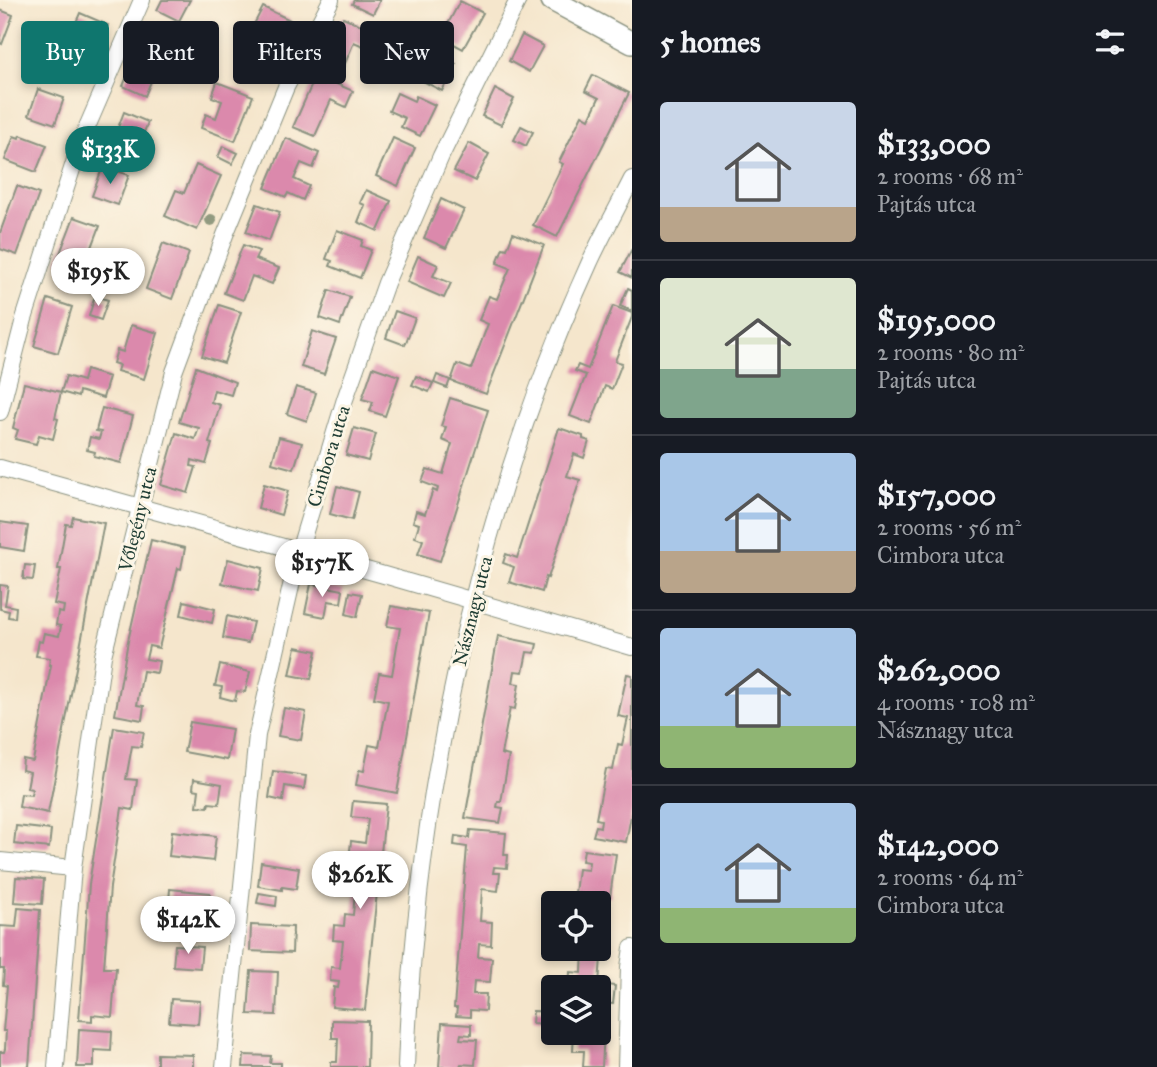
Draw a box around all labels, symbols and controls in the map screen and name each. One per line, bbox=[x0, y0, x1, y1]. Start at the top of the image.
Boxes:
chip: Buy bbox=[21, 21, 109, 84]
chip: Rent bbox=[123, 21, 219, 84]
chip: Filters bbox=[233, 21, 346, 84]
chip: New bbox=[360, 21, 454, 84]
icon: filters bbox=[1091, 23, 1129, 61]
text: 5 homes bbox=[660, 24, 761, 60]
text: $133,000 bbox=[877, 126, 991, 162]
pin: $133K bbox=[61, 127, 159, 186]
icon: home bbox=[716, 130, 800, 214]
text: $133K bbox=[81, 135, 139, 163]
text: 2 rooms · 68 m² bbox=[877, 162, 1023, 190]
text: Pajtás utca bbox=[877, 190, 976, 218]
pin: $195K bbox=[49, 248, 147, 308]
text: $195K bbox=[67, 257, 129, 285]
text: $195,000 bbox=[877, 302, 996, 338]
icon: home bbox=[716, 306, 800, 390]
text: 2 rooms · 80 m² bbox=[877, 338, 1024, 366]
text: Pajtás utca bbox=[877, 366, 976, 394]
street label: Cimbora utca bbox=[302, 402, 355, 510]
street label: Vőlegény utca bbox=[113, 463, 163, 575]
text: $157,000 bbox=[877, 477, 996, 513]
icon: home bbox=[716, 481, 800, 565]
text: 2 rooms · 56 m² bbox=[877, 513, 1021, 541]
pin: $157K bbox=[273, 540, 371, 599]
text: Cimbora utca bbox=[877, 541, 1004, 569]
text: $157K bbox=[291, 548, 353, 576]
street label: Násznagy utca bbox=[448, 553, 498, 669]
text: $262,000 bbox=[877, 652, 1001, 688]
icon: home bbox=[716, 656, 800, 740]
text: 4 rooms · 108 m² bbox=[877, 688, 1035, 716]
text: Násznagy utca bbox=[877, 716, 1013, 744]
text: $142,000 bbox=[877, 827, 999, 863]
icon: home bbox=[716, 831, 800, 915]
pin: $262K bbox=[311, 852, 409, 911]
text: $262K bbox=[328, 860, 392, 888]
text: 2 rooms · 64 m² bbox=[877, 863, 1023, 891]
map controls bbox=[541, 891, 611, 1045]
button: locate bbox=[541, 891, 611, 961]
text: Cimbora utca bbox=[877, 891, 1004, 919]
pin: $142K bbox=[139, 897, 237, 956]
text: $142K bbox=[156, 905, 220, 933]
button: layers bbox=[541, 975, 611, 1045]

